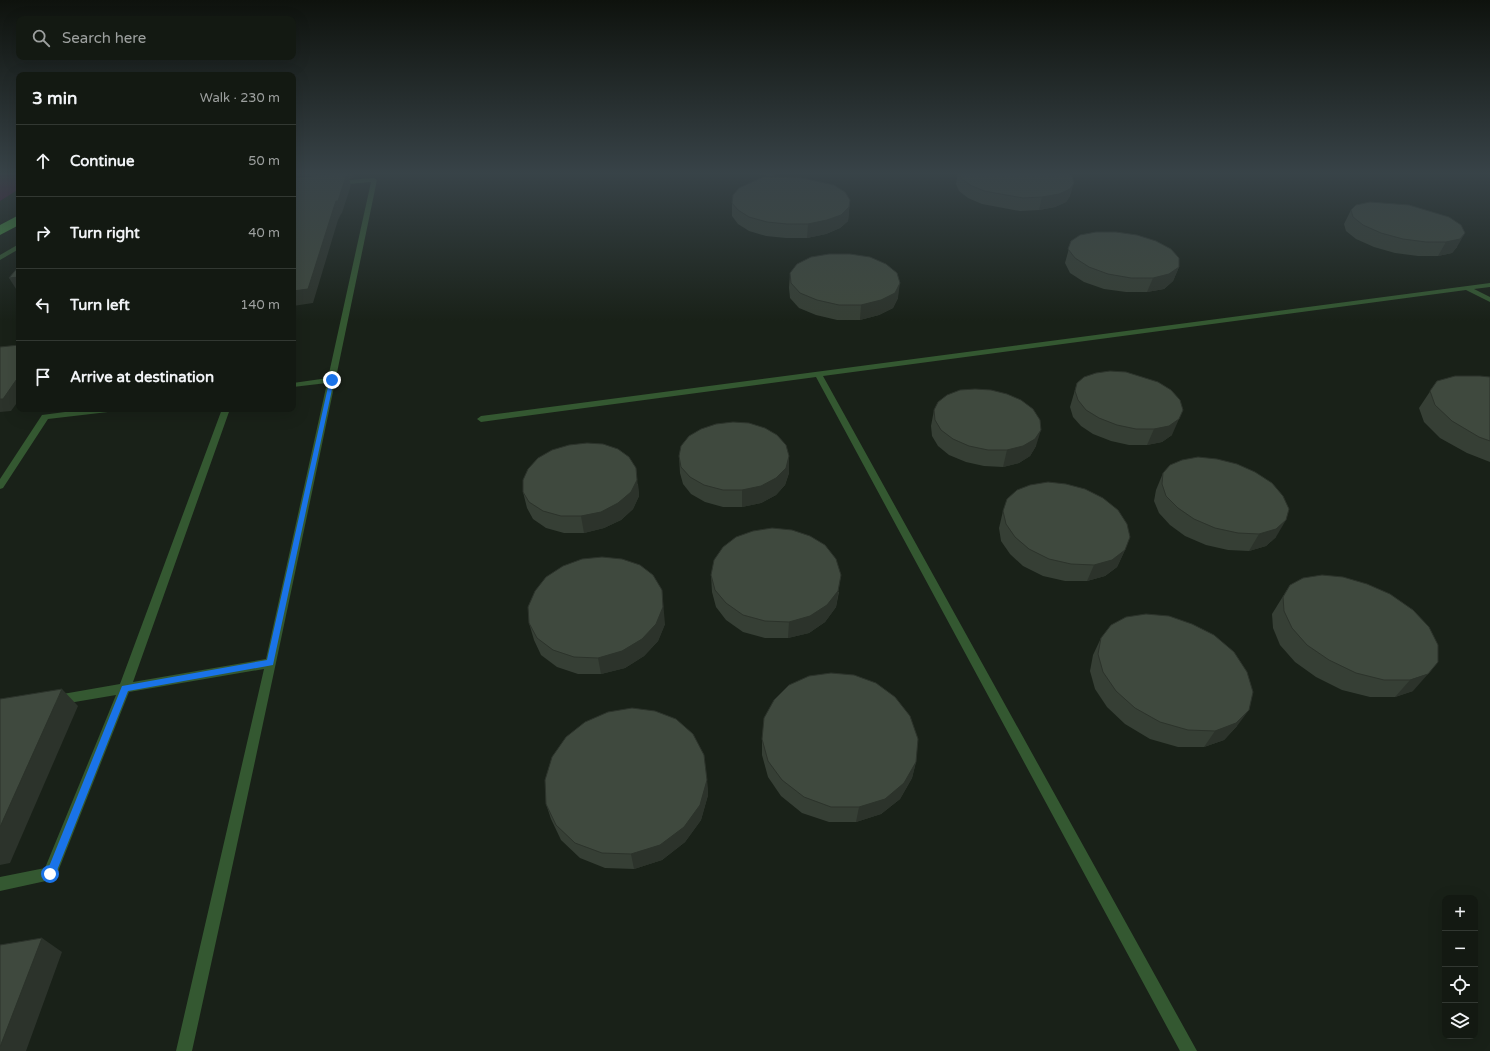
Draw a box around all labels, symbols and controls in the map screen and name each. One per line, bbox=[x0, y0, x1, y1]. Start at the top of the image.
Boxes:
search box bbox=[16, 16, 296, 60]
icon: search bbox=[30, 27, 52, 49]
text: Search here bbox=[62, 29, 146, 47]
text: 3 min bbox=[32, 88, 77, 109]
text: Walk · 230 m bbox=[200, 90, 280, 106]
icon: ahead bbox=[32, 150, 54, 172]
text: Continue bbox=[70, 152, 134, 170]
text: 50 m bbox=[248, 153, 280, 169]
icon: right bbox=[32, 222, 54, 244]
text: Turn right bbox=[70, 224, 140, 242]
text: 40 m bbox=[248, 225, 280, 241]
icon: left bbox=[32, 294, 54, 316]
text: Turn left bbox=[70, 296, 130, 314]
text: 140 m bbox=[240, 297, 280, 313]
icon: arrive bbox=[32, 366, 54, 388]
text: Arrive at destination bbox=[70, 368, 214, 386]
route end bbox=[323, 371, 341, 389]
route start bbox=[41, 865, 59, 883]
map controls bbox=[1442, 895, 1478, 1039]
button: + bbox=[1442, 895, 1478, 931]
button: − bbox=[1442, 931, 1478, 967]
button: locate bbox=[1442, 967, 1478, 1003]
button: layers bbox=[1442, 1003, 1478, 1039]

